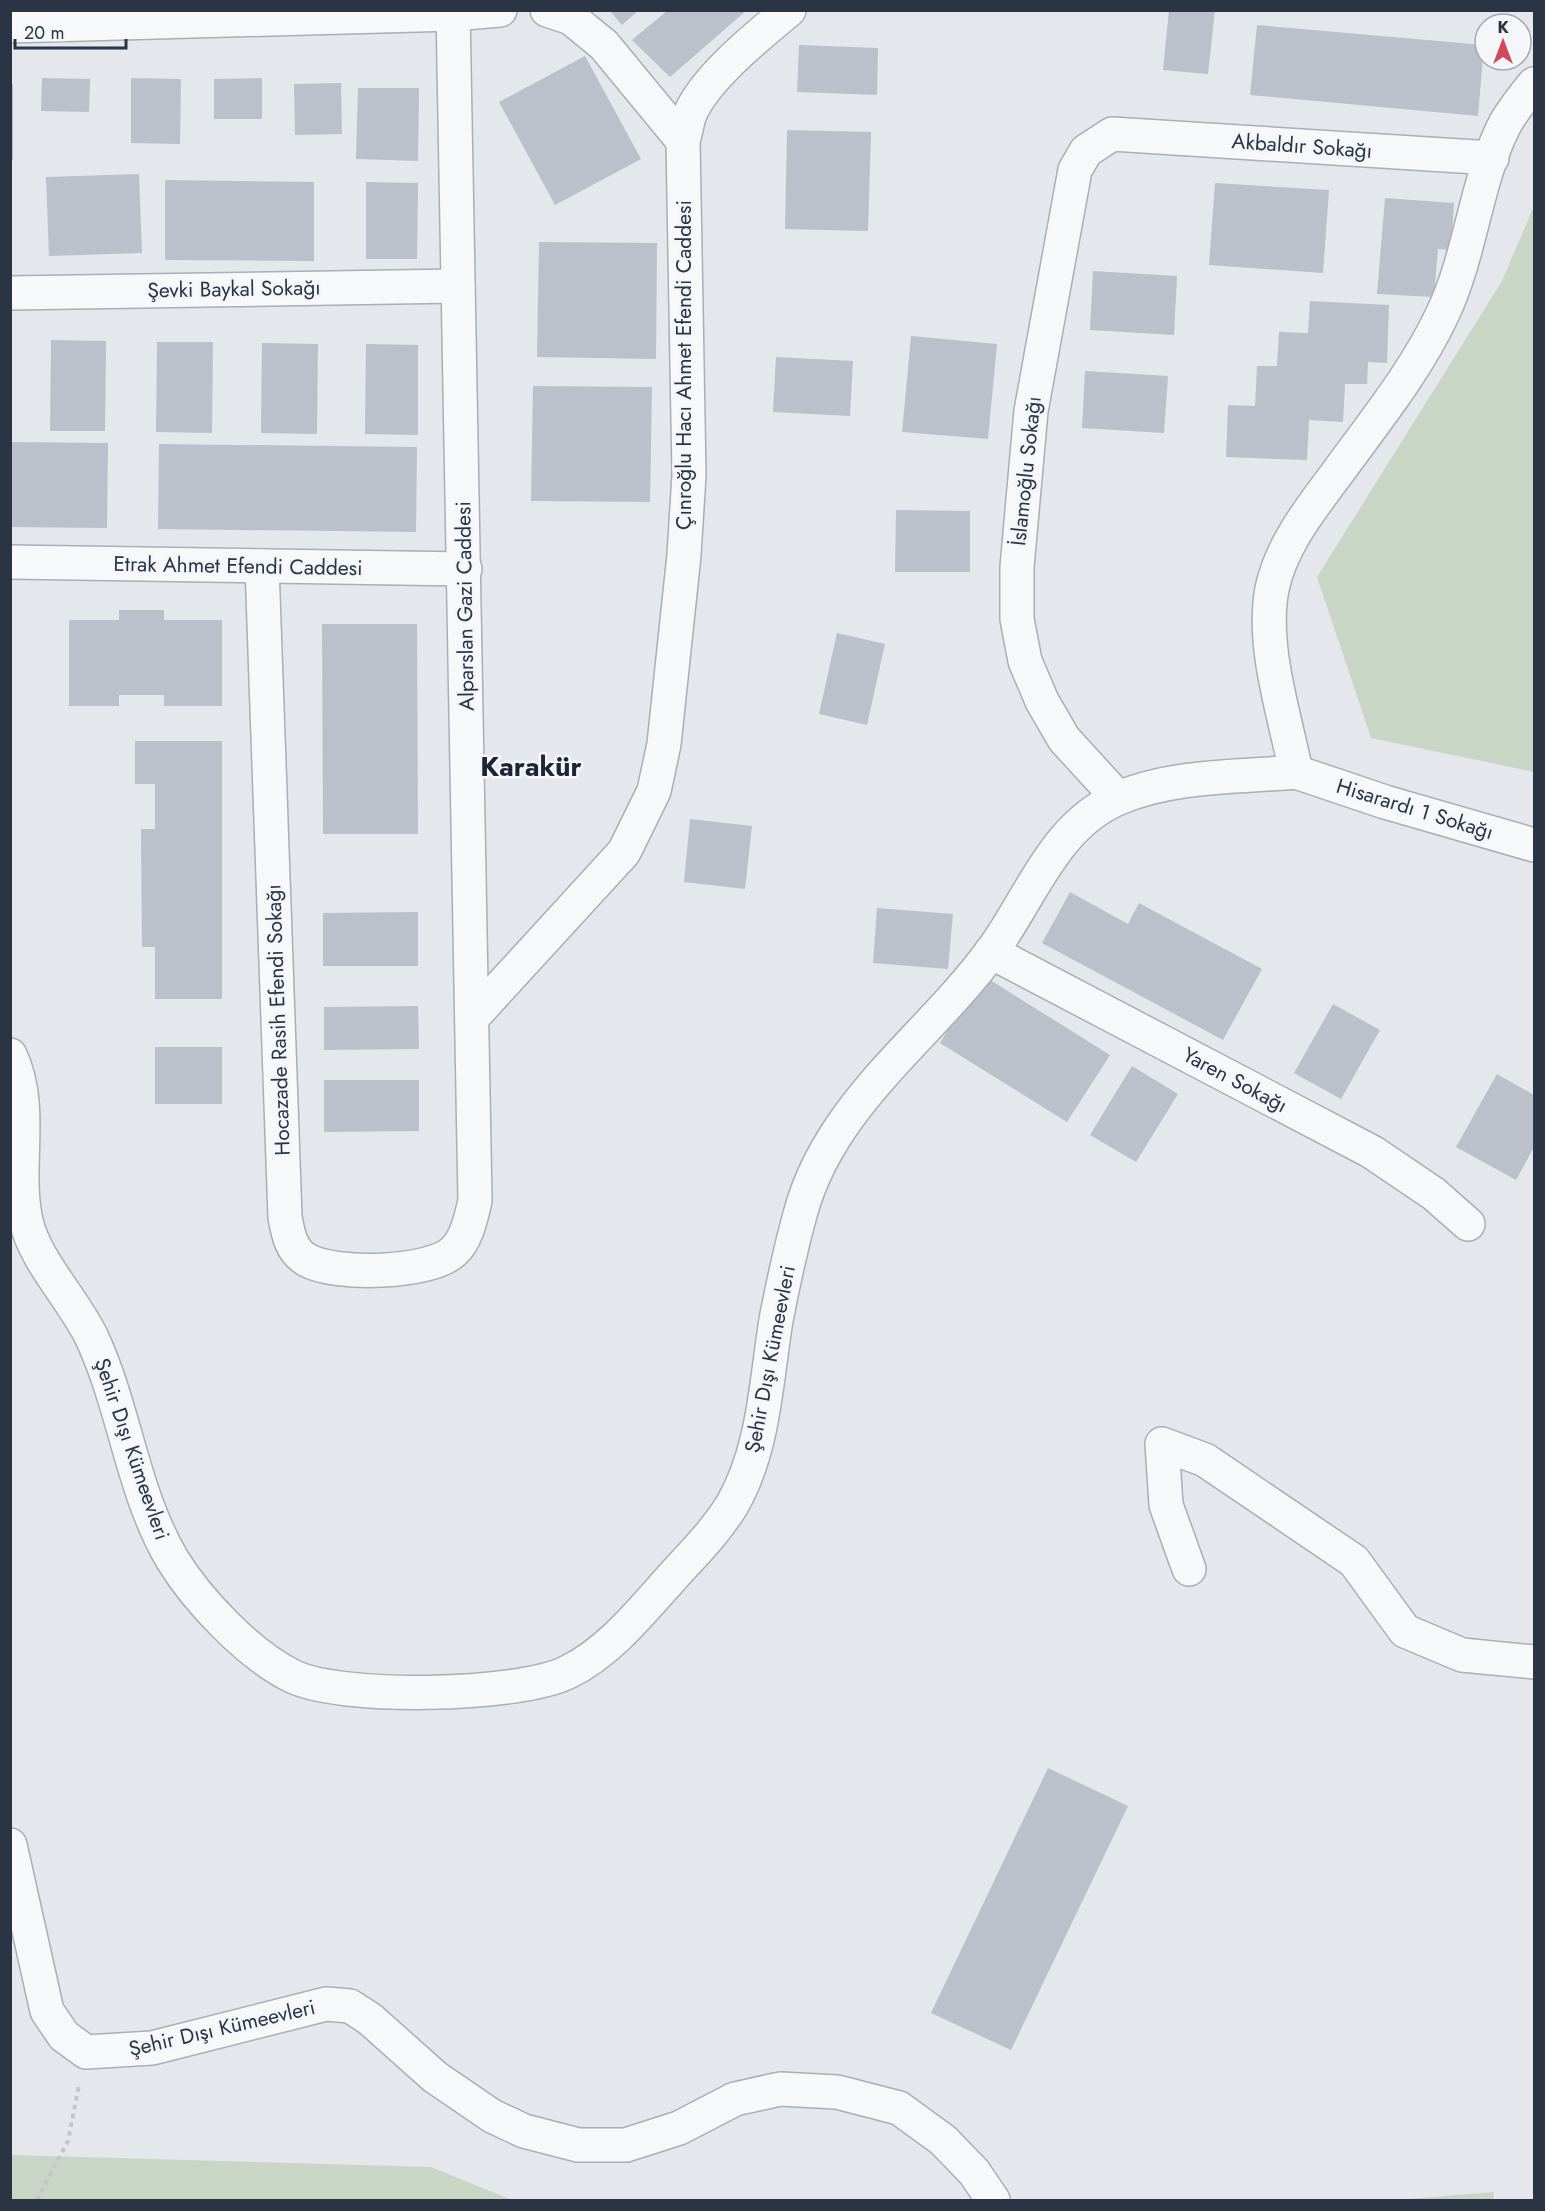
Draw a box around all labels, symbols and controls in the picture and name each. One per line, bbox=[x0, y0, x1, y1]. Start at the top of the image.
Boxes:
scale bar bbox=[15, 12, 126, 50]
north arrow bbox=[1473, 12, 1533, 72]
text: K bbox=[1497, 16, 1509, 39]
text: 20 m bbox=[24, 20, 64, 46]
street label: Akbaldır Sokağı bbox=[1231, 126, 1373, 166]
street label: Çınroğlu Hacı Ahmet Efendi Caddesi bbox=[669, 200, 699, 530]
street label: Şevki Baykal Sokağı bbox=[147, 272, 321, 306]
street label: İslamoğlu Sokağı bbox=[1003, 395, 1049, 547]
street label: Alparslan Gazi Caddesi bbox=[448, 501, 482, 711]
street label: Etrak Ahmet Efendi Caddesi bbox=[113, 549, 363, 583]
district label: Karakür bbox=[480, 747, 582, 786]
street label: Hisarardı 1 Sokağı bbox=[1333, 771, 1497, 847]
street label: Hocazade Rasih Efendi Sokağı bbox=[258, 884, 298, 1156]
street label: Yaren Sokağı bbox=[1177, 1040, 1293, 1120]
street label: Şehir Dışı Kümeevleri bbox=[737, 1263, 803, 1455]
street label: Şehir Dışı Kümeevleri bbox=[87, 1354, 177, 1544]
street label: Şehir Dışı Kümeevleri bbox=[126, 1992, 318, 2064]

